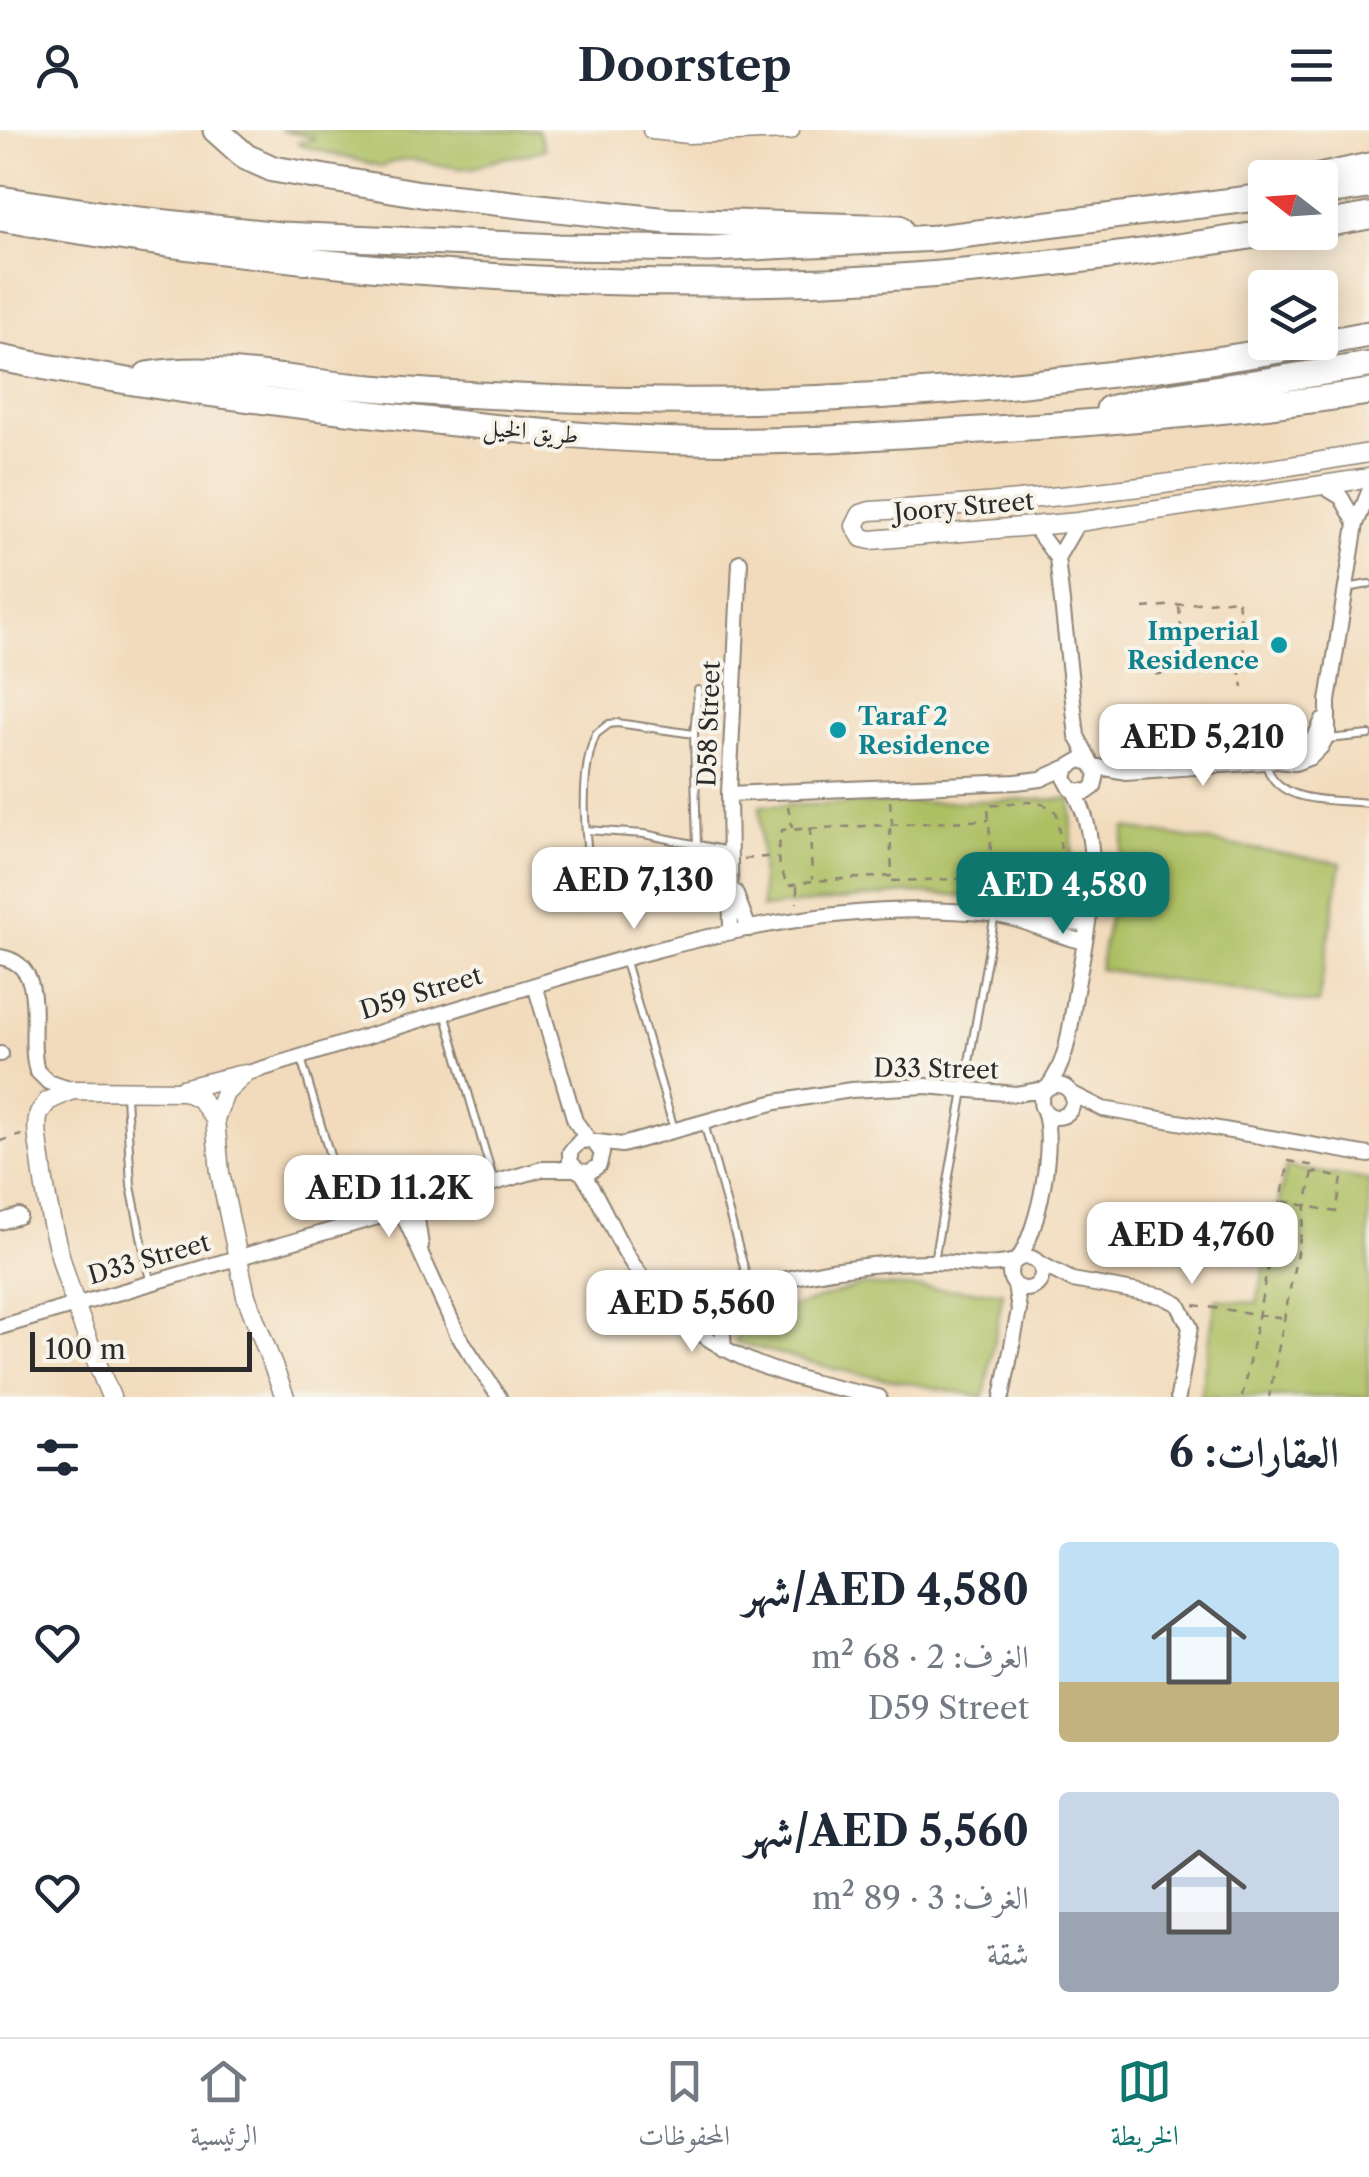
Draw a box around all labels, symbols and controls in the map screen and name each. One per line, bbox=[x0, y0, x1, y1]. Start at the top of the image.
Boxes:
text: Doorstep bbox=[577, 37, 792, 93]
icon: person bbox=[30, 38, 85, 93]
icon: menu bbox=[1284, 38, 1339, 93]
north arrow bbox=[1248, 160, 1338, 250]
map controls bbox=[1248, 160, 1338, 360]
button: layers bbox=[1248, 270, 1338, 360]
street label: طريق الخيل bbox=[482, 411, 580, 453]
street label: Joory Street bbox=[889, 485, 1035, 529]
place label: Imperial Residence bbox=[1127, 616, 1259, 676]
marker: Imperial Residence bbox=[1268, 634, 1290, 656]
street label: D58 Street bbox=[691, 660, 727, 788]
place label: Taraf 2 Residence bbox=[858, 701, 990, 761]
pin: AED 5,210 bbox=[1089, 704, 1317, 789]
text: AED 5,210 bbox=[1121, 717, 1285, 756]
marker: Taraf 2 Residence bbox=[827, 719, 849, 741]
pin: AED 7,130 bbox=[520, 847, 748, 932]
pin: AED 4,580 bbox=[949, 852, 1177, 937]
text: AED 7,130 bbox=[554, 860, 714, 899]
text: AED 4,580 bbox=[978, 865, 1148, 904]
street label: D59 Street bbox=[356, 960, 486, 1026]
street label: D33 Street bbox=[873, 1052, 999, 1086]
pin: AED 11.2K bbox=[275, 1155, 503, 1240]
text: AED 11.2K bbox=[306, 1168, 472, 1207]
pin: AED 4,760 bbox=[1078, 1202, 1306, 1287]
text: AED 4,760 bbox=[1109, 1215, 1275, 1254]
street label: D33 Street bbox=[84, 1227, 214, 1291]
pin: AED 5,560 bbox=[578, 1270, 806, 1355]
text: AED 5,560 bbox=[608, 1283, 776, 1322]
scale bar bbox=[30, 1327, 252, 1372]
text: 100 m bbox=[45, 1332, 126, 1366]
text: العقارات: 6 bbox=[1169, 1426, 1339, 1478]
icon: filters bbox=[30, 1430, 85, 1485]
text: AED 4,580/شهر bbox=[743, 1564, 1029, 1616]
icon: home bbox=[1139, 1582, 1259, 1702]
icon: heart bbox=[30, 1615, 85, 1670]
text: الغرف: 2 · 68 m² bbox=[811, 1637, 1029, 1676]
text: D59 Street bbox=[868, 1688, 1029, 1727]
text: AED 5,560/شهر bbox=[746, 1805, 1029, 1857]
icon: home bbox=[1139, 1832, 1259, 1952]
icon: heart bbox=[30, 1865, 85, 1920]
text: الغرف: 3 · 89 m² bbox=[812, 1878, 1029, 1917]
text: شقة bbox=[987, 1934, 1029, 1973]
tab: الرئيسية bbox=[190, 2054, 257, 2163]
tab: المحفوظات bbox=[638, 2054, 730, 2163]
tab: الخريطة bbox=[1111, 2054, 1179, 2163]

